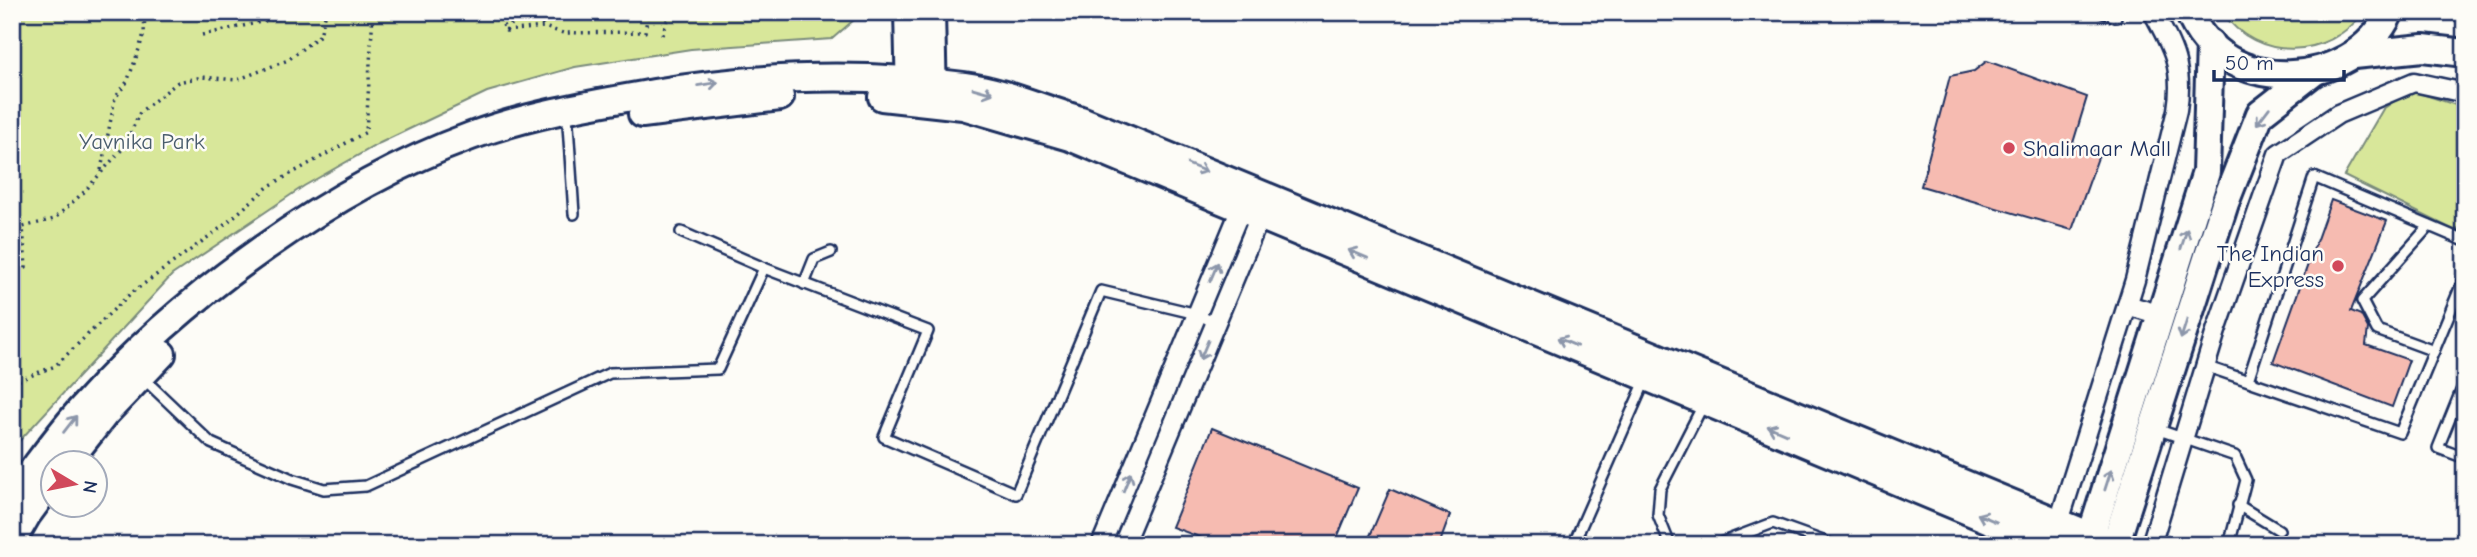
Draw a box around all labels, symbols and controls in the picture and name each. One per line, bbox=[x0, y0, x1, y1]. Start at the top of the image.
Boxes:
scale bar bbox=[2214, 38, 2344, 82]
text: 50 m bbox=[2225, 51, 2274, 75]
one-way arrow bbox=[696, 77, 719, 90]
one-way arrow bbox=[972, 86, 994, 99]
one-way arrow bbox=[2256, 107, 2271, 126]
park label: Yavnika Park bbox=[79, 128, 205, 155]
place label: Shalimaar Mall bbox=[2023, 135, 2171, 162]
marker: Shalimaar Mall bbox=[2001, 140, 2017, 156]
one-way arrow bbox=[1186, 162, 1207, 175]
one-way arrow bbox=[2179, 229, 2192, 251]
place label: The Indian Express bbox=[2217, 240, 2324, 293]
one-way arrow bbox=[1347, 247, 1369, 260]
marker: The Indian Express bbox=[2330, 258, 2346, 274]
one-way arrow bbox=[1209, 261, 1222, 283]
one-way arrow bbox=[2177, 317, 2190, 339]
one-way arrow bbox=[1557, 335, 1579, 348]
one-way arrow bbox=[1197, 339, 1210, 361]
one-way arrow bbox=[62, 415, 77, 434]
one-way arrow bbox=[1767, 423, 1788, 436]
north arrow bbox=[38, 448, 108, 518]
one-way arrow bbox=[2103, 469, 2116, 491]
one-way arrow bbox=[1121, 471, 1134, 493]
text: N bbox=[78, 479, 102, 495]
one-way arrow bbox=[1977, 511, 1998, 524]

